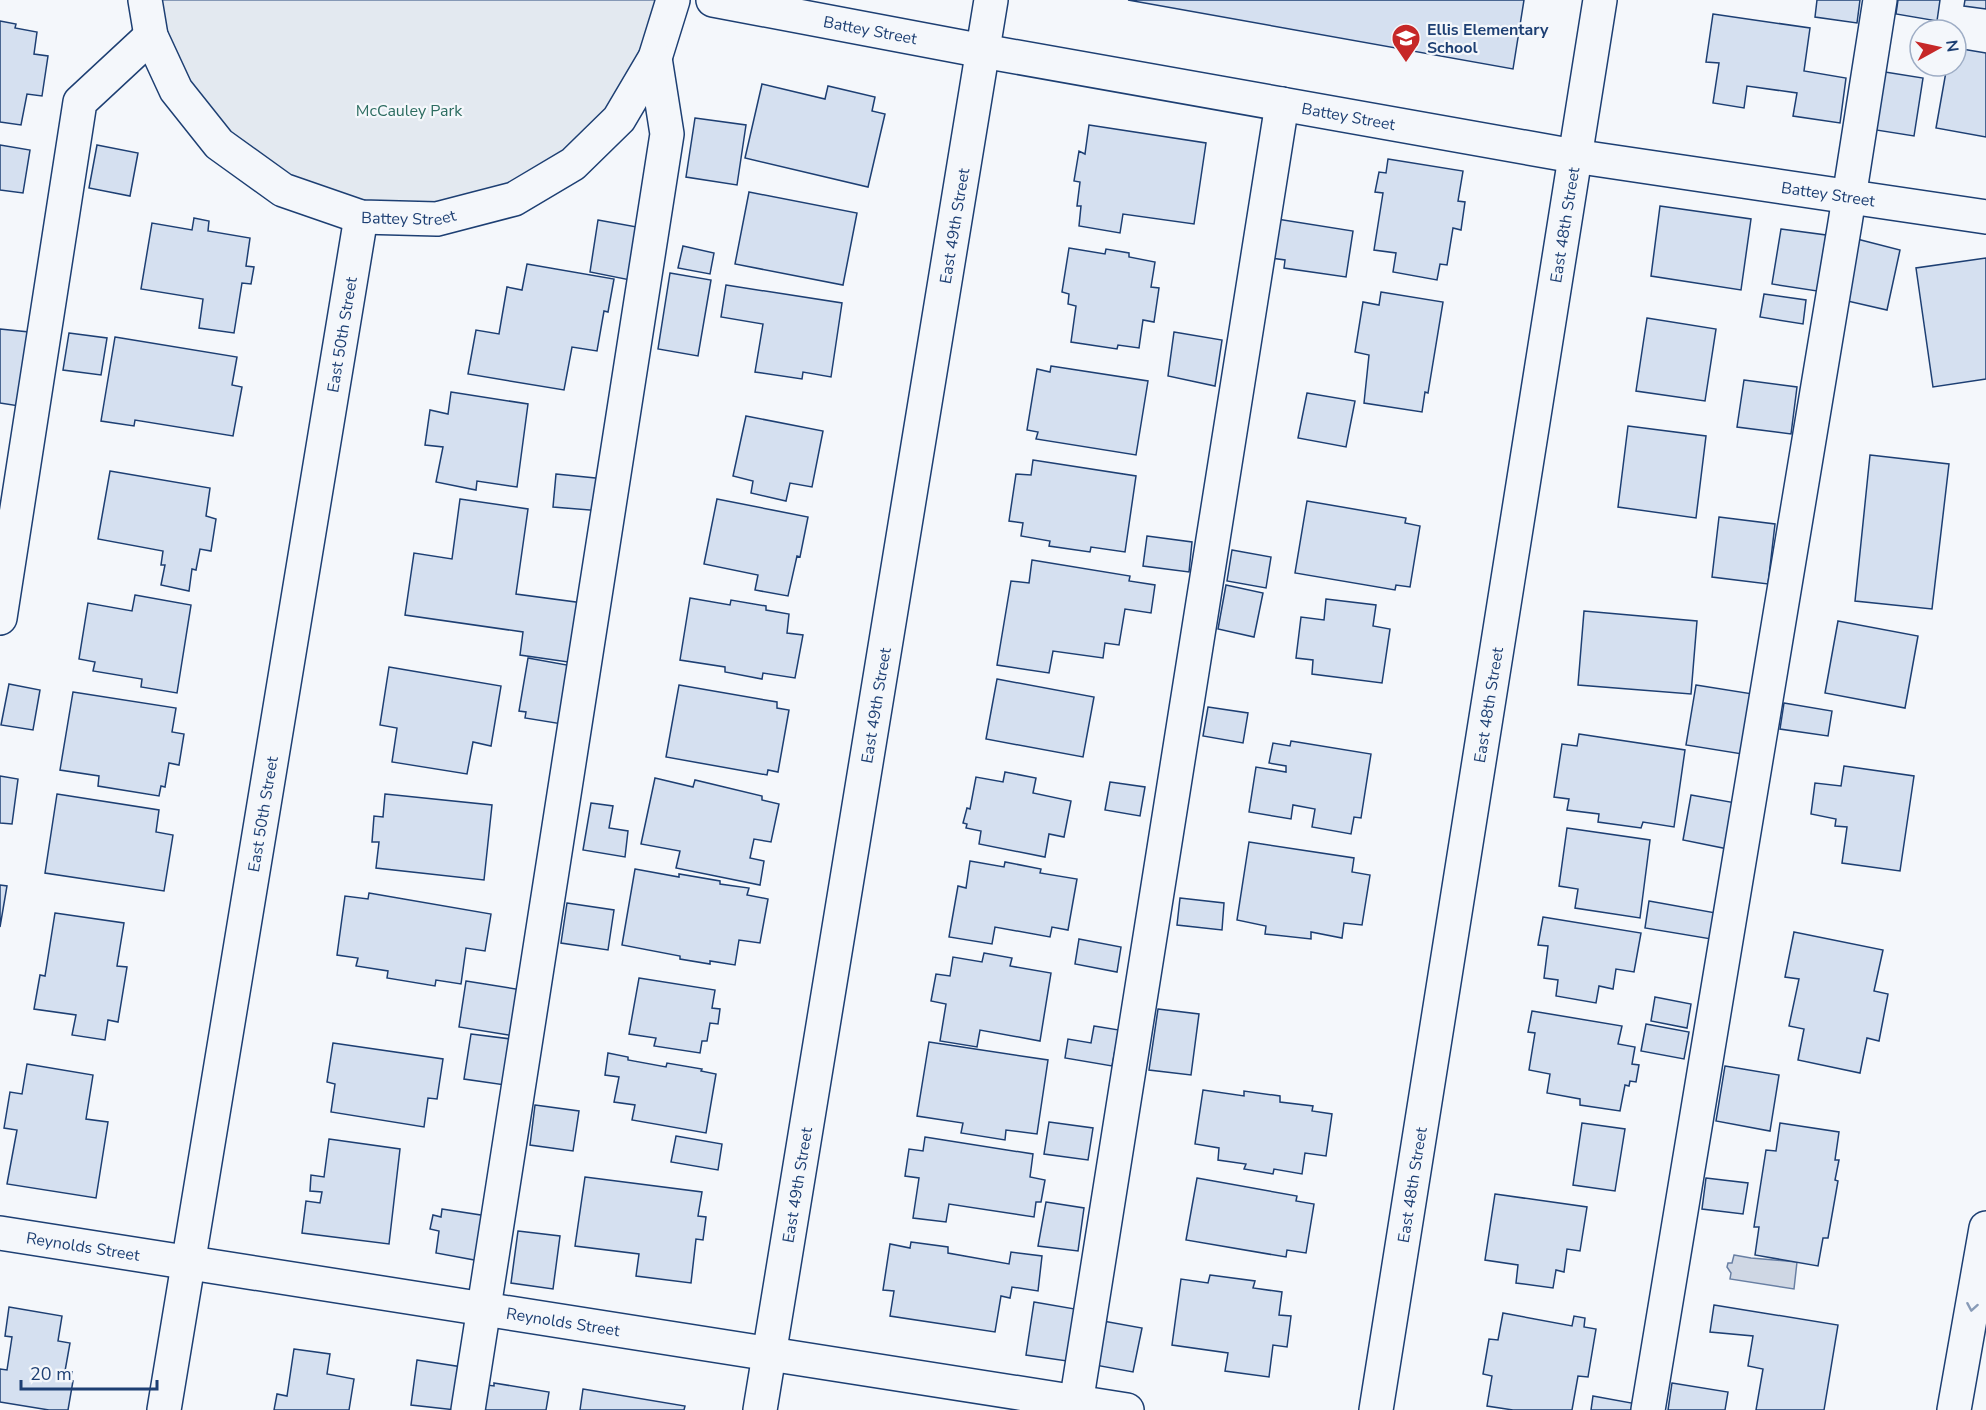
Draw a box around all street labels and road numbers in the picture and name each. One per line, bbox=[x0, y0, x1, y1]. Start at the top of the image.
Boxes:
street label: Battey Street bbox=[821, 11, 919, 50]
street label: Battey Street bbox=[1300, 98, 1397, 136]
street label: East 48th Street bbox=[1545, 165, 1585, 284]
street label: East 49th Street bbox=[935, 166, 975, 285]
street label: Battey Street bbox=[1780, 177, 1877, 213]
street label: Battey Street bbox=[361, 204, 459, 232]
street label: East 50th Street bbox=[322, 275, 363, 394]
street label: East 48th Street bbox=[1469, 645, 1509, 764]
street label: East 49th Street bbox=[856, 646, 897, 765]
street label: East 50th Street bbox=[243, 754, 284, 874]
street label: East 49th Street bbox=[778, 1125, 818, 1245]
street label: East 48th Street bbox=[1393, 1125, 1433, 1244]
street label: Reynolds Street bbox=[24, 1227, 142, 1267]
street label: Reynolds Street bbox=[505, 1303, 622, 1342]

